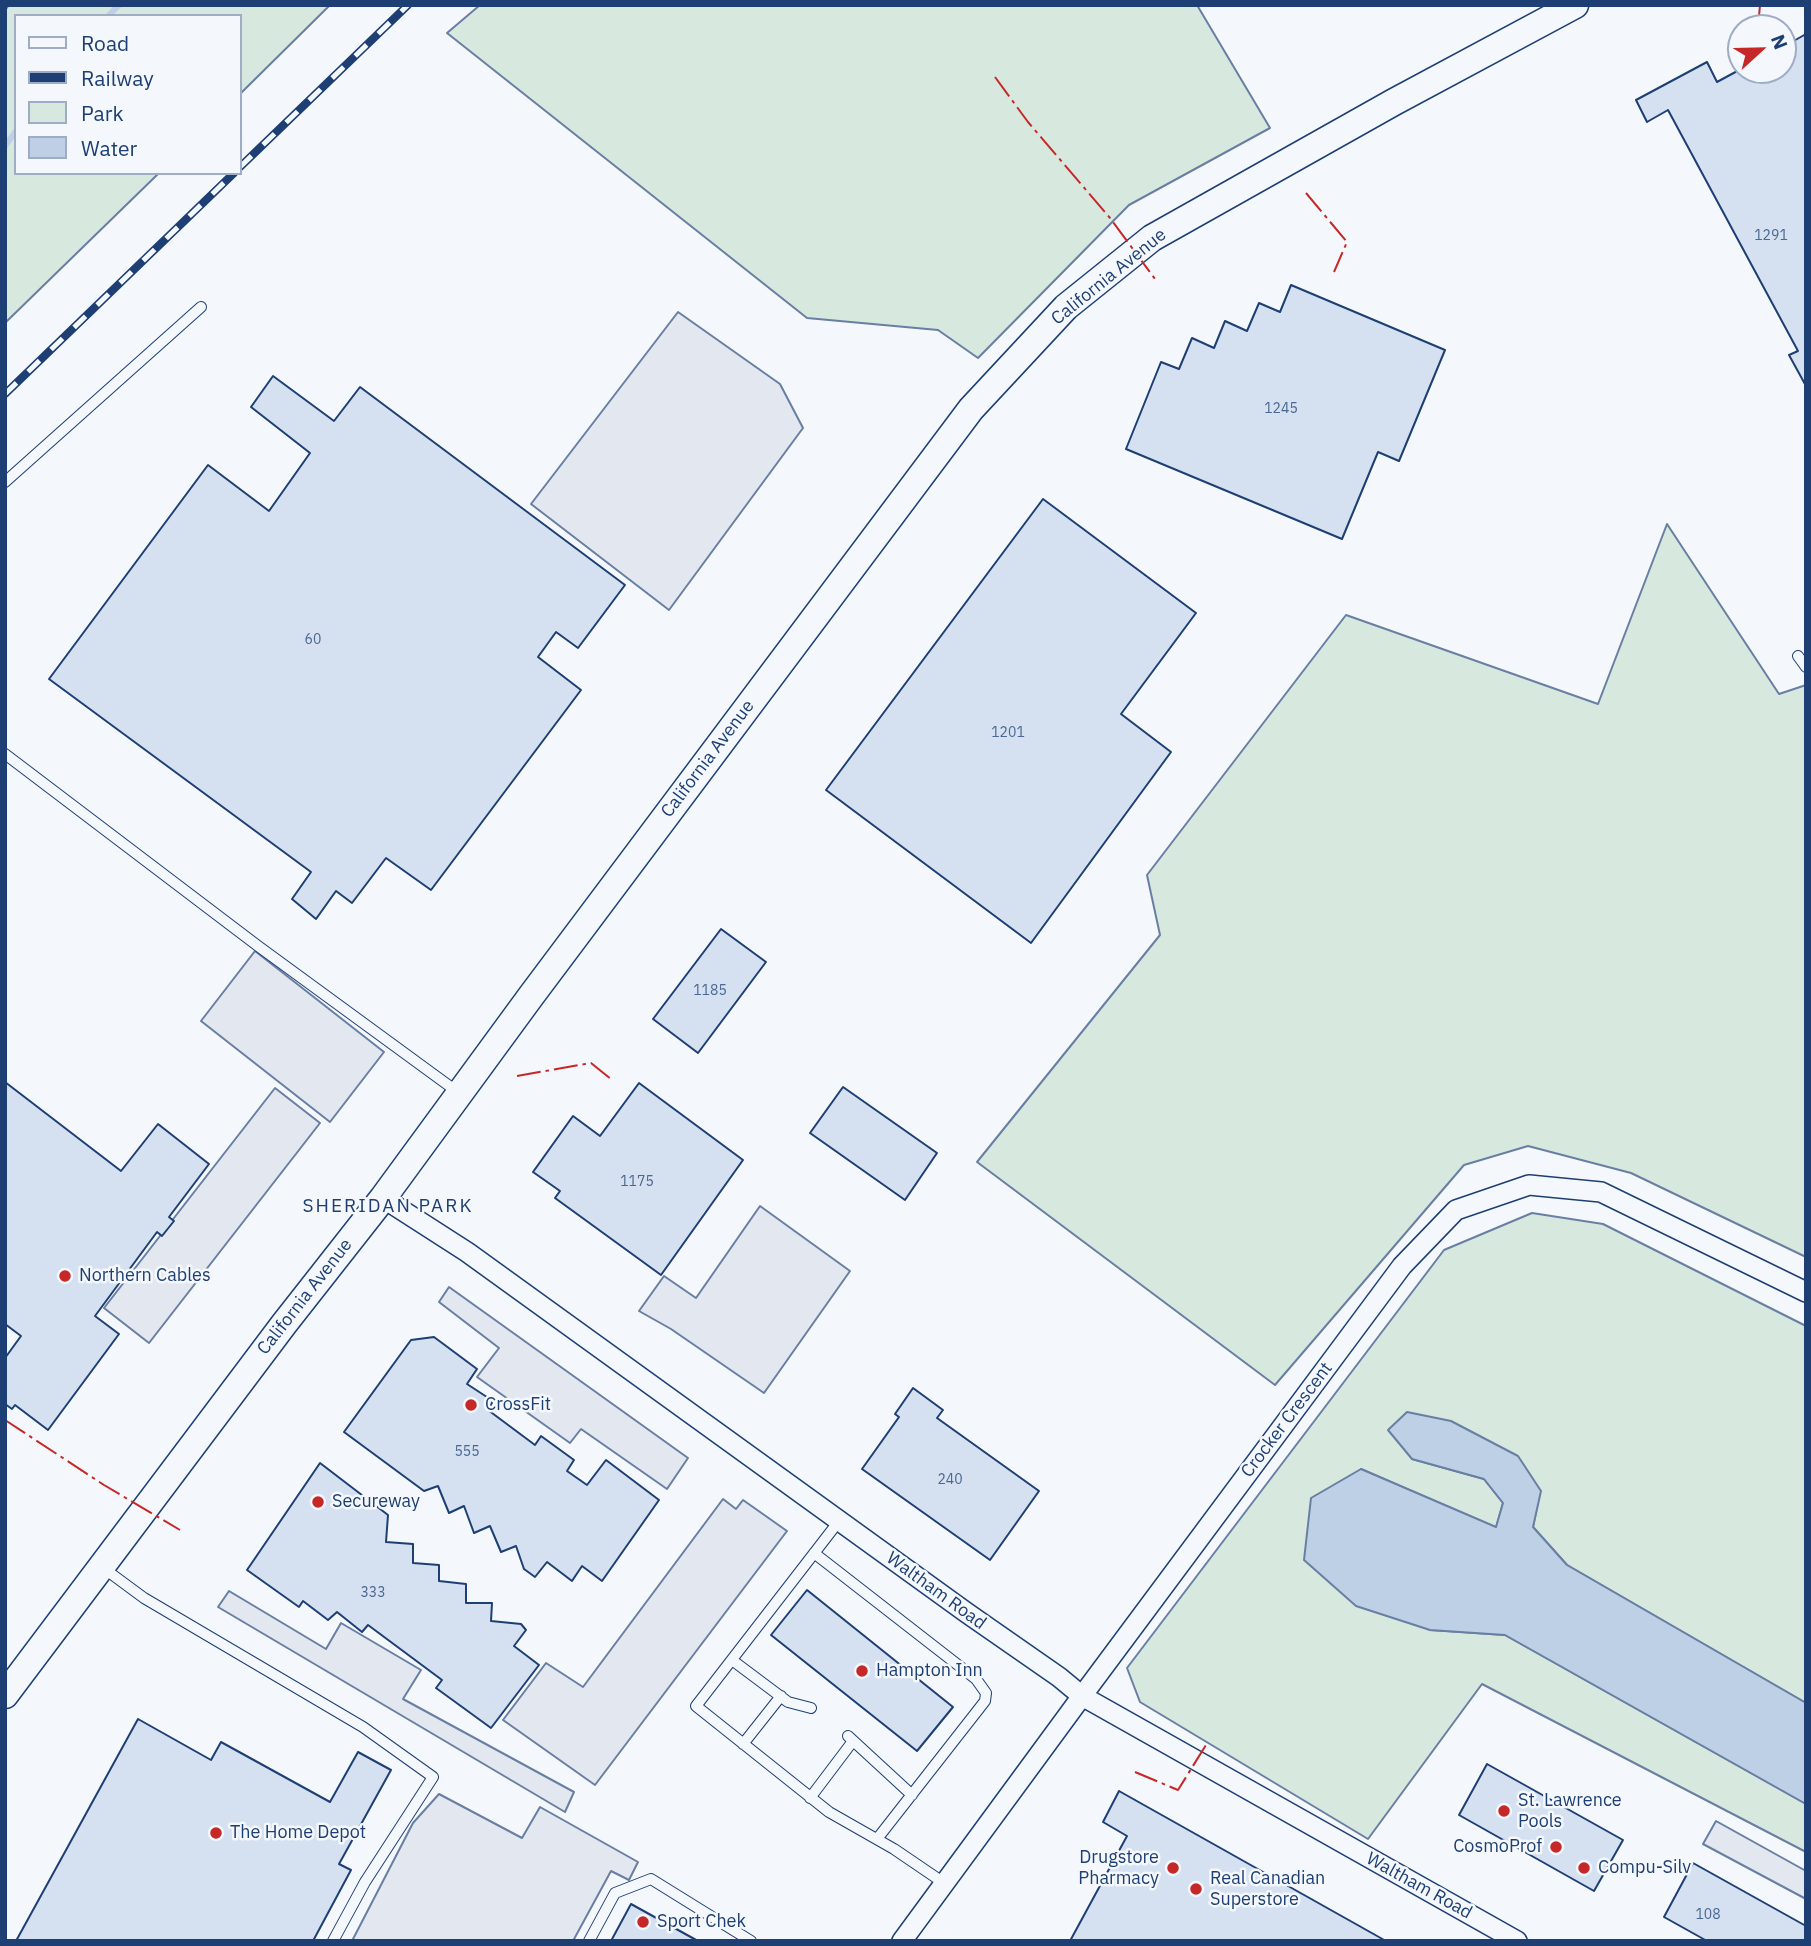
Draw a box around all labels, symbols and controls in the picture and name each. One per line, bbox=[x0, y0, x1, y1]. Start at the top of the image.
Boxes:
legend bbox=[14, 14, 242, 175]
north arrow bbox=[1727, 14, 1797, 84]
text: Road bbox=[81, 29, 129, 57]
text: N bbox=[1766, 31, 1793, 53]
text: Railway bbox=[81, 64, 154, 92]
text: Park bbox=[81, 99, 124, 127]
text: Water bbox=[81, 134, 137, 162]
street label: California Avenue bbox=[1047, 224, 1171, 330]
house number: 1291 bbox=[1754, 228, 1788, 244]
house number: 1245 bbox=[1264, 401, 1298, 417]
house number: 60 bbox=[305, 632, 321, 648]
street label: California Avenue bbox=[657, 696, 759, 822]
house number: 1201 bbox=[991, 725, 1025, 741]
house number: 1185 bbox=[693, 983, 727, 999]
house number: 1175 bbox=[620, 1174, 654, 1190]
district label: SHERIDAN PARK bbox=[304, 1196, 472, 1218]
street label: California Avenue bbox=[253, 1235, 357, 1359]
place label: Northern Cables bbox=[79, 1265, 211, 1287]
marker: Northern Cables bbox=[57, 1268, 73, 1284]
street label: Crocker Crescent bbox=[1237, 1358, 1337, 1482]
place label: CrossFit bbox=[485, 1394, 551, 1416]
marker: CrossFit bbox=[463, 1397, 479, 1413]
house number: 555 bbox=[454, 1444, 480, 1460]
house number: 240 bbox=[937, 1472, 963, 1488]
place label: Secureway bbox=[332, 1491, 420, 1513]
marker: Secureway bbox=[310, 1494, 326, 1510]
street label: Waltham Road bbox=[882, 1548, 990, 1634]
house number: 333 bbox=[360, 1585, 386, 1601]
place label: Hampton Inn bbox=[876, 1660, 983, 1682]
marker: Hampton Inn bbox=[854, 1663, 870, 1679]
place label: St. Lawrence Pools bbox=[1518, 1790, 1622, 1832]
marker: St. Lawrence Pools bbox=[1496, 1803, 1512, 1819]
place label: The Home Depot bbox=[230, 1822, 366, 1844]
marker: The Home Depot bbox=[208, 1825, 224, 1841]
place label: CosmoProf bbox=[1453, 1836, 1542, 1858]
marker: CosmoProf bbox=[1548, 1839, 1564, 1855]
place label: Drugstore Pharmacy bbox=[1078, 1847, 1159, 1890]
street label: Waltham Road bbox=[1362, 1848, 1476, 1924]
place label: Compu-Silv bbox=[1598, 1857, 1691, 1879]
marker: Drugstore Pharmacy bbox=[1165, 1860, 1181, 1876]
marker: Compu-Silv bbox=[1576, 1860, 1592, 1876]
place label: Real Canadian Superstore bbox=[1210, 1868, 1325, 1910]
marker: Real Canadian Superstore bbox=[1188, 1881, 1204, 1897]
house number: 108 bbox=[1695, 1907, 1721, 1923]
place label: Sport Chek bbox=[657, 1911, 746, 1933]
marker: Sport Chek bbox=[635, 1914, 651, 1930]

